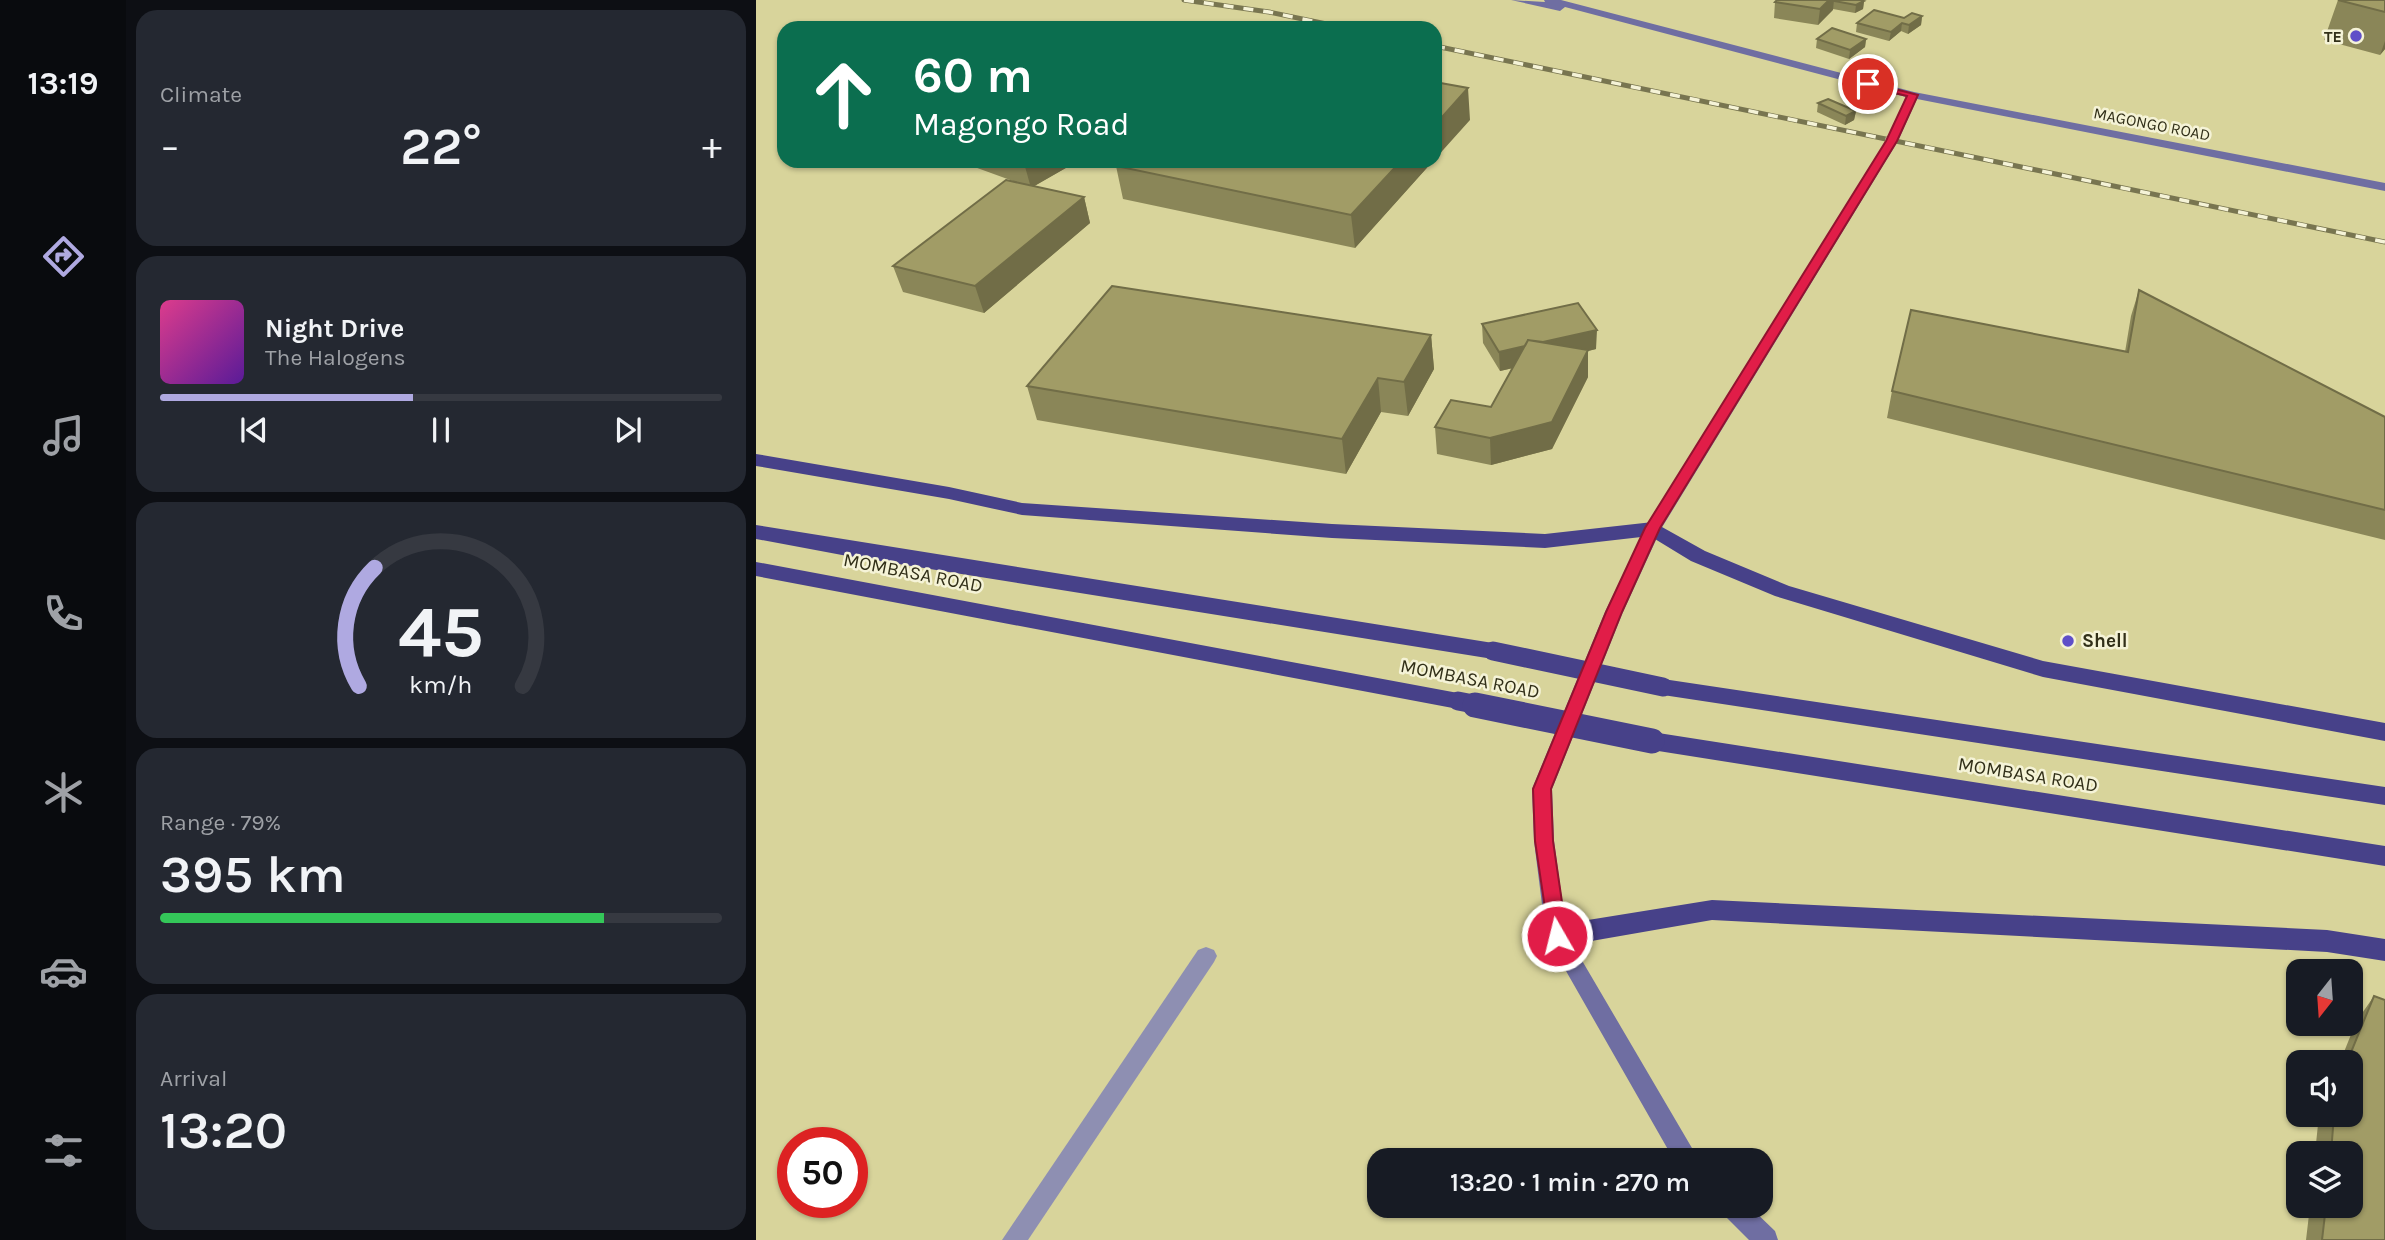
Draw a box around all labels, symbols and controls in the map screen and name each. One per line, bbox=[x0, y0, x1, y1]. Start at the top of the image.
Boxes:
place label: TE bbox=[2324, 27, 2342, 46]
marker: TE bbox=[2348, 28, 2364, 44]
text: 60 m bbox=[913, 47, 1033, 104]
icon: ahead bbox=[798, 49, 889, 140]
pin bbox=[1838, 54, 1898, 114]
text: 13:19 bbox=[28, 65, 98, 102]
icon: arrive bbox=[1849, 65, 1887, 103]
text: Climate bbox=[160, 81, 242, 108]
street label: MAGONGO ROAD bbox=[2092, 103, 2212, 145]
text: Magongo Road bbox=[913, 106, 1129, 143]
text: 22° bbox=[400, 116, 482, 177]
text: − bbox=[160, 124, 180, 169]
text: + bbox=[702, 124, 722, 169]
icon: directions bbox=[39, 232, 88, 281]
text: Night Drive bbox=[265, 313, 404, 344]
text: The Halogens bbox=[265, 344, 405, 371]
icon: music bbox=[39, 411, 88, 460]
icon: previous bbox=[235, 411, 273, 449]
icon: pause bbox=[422, 411, 460, 449]
icon: next bbox=[609, 411, 647, 449]
street label: MOMBASA ROAD bbox=[841, 549, 985, 597]
icon: phone bbox=[39, 589, 88, 638]
text: 45 bbox=[398, 589, 484, 674]
place label: Shell bbox=[2082, 630, 2128, 652]
marker: Shell bbox=[2060, 633, 2076, 649]
street label: MOMBASA ROAD bbox=[1398, 655, 1542, 703]
text: km/h bbox=[409, 670, 473, 699]
street label: MOMBASA ROAD bbox=[1956, 753, 2100, 797]
icon: climate bbox=[39, 768, 88, 817]
text: Range · 79% bbox=[160, 809, 281, 836]
text: 395 km bbox=[160, 844, 346, 905]
position arrow bbox=[1520, 899, 1594, 973]
icon: car bbox=[39, 947, 88, 996]
north arrow bbox=[2286, 959, 2362, 1036]
map controls bbox=[2286, 959, 2363, 1218]
button: sound bbox=[2286, 1050, 2363, 1127]
text: Arrival bbox=[160, 1065, 227, 1092]
text: 13:20 bbox=[160, 1100, 287, 1161]
icon: filters bbox=[39, 1126, 88, 1175]
speed limit sign: 50 bbox=[777, 1127, 868, 1218]
button: layers bbox=[2286, 1141, 2363, 1218]
text: 13:20 · 1 min · 270 m bbox=[1450, 1167, 1690, 1198]

